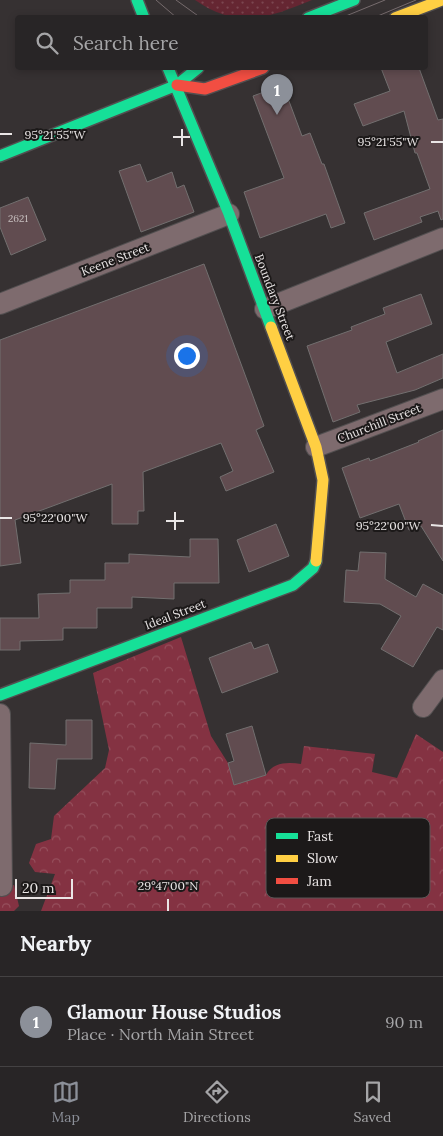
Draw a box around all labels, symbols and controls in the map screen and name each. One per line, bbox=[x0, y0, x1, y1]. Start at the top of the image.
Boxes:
search box bbox=[15, 15, 428, 70]
icon: search bbox=[33, 29, 61, 57]
text: Search here bbox=[73, 31, 179, 55]
pin: 1 bbox=[261, 74, 293, 115]
text: 95°21'55"W bbox=[25, 127, 86, 142]
text: 95°21'55"W bbox=[358, 134, 419, 149]
house number: 2621 bbox=[8, 212, 28, 225]
street label: Keene Street bbox=[79, 239, 152, 279]
street label: Boundary Street bbox=[252, 252, 298, 343]
your location bbox=[174, 343, 200, 369]
street label: Churchill Street bbox=[335, 400, 423, 446]
text: 95°22'00"W bbox=[23, 510, 88, 525]
text: 95°22'00"W bbox=[356, 518, 421, 533]
street label: Ideal Street bbox=[142, 595, 208, 632]
legend bbox=[266, 818, 430, 898]
text: Fast bbox=[307, 827, 334, 845]
text: Slow bbox=[307, 849, 339, 867]
text: Jam bbox=[306, 872, 332, 890]
scale bar bbox=[15, 876, 72, 899]
text: 29°47'00"N bbox=[138, 878, 198, 893]
text: 20 m bbox=[22, 879, 54, 897]
text: Nearby bbox=[20, 930, 91, 957]
text: Glamour House Studios bbox=[67, 1000, 281, 1024]
text: 1 bbox=[33, 1012, 39, 1032]
text: 90 m bbox=[385, 1012, 423, 1032]
text: Place · North Main Street bbox=[67, 1024, 254, 1044]
tab: Map bbox=[51, 1078, 80, 1126]
tab: Directions bbox=[183, 1078, 251, 1126]
tab: Saved bbox=[354, 1078, 392, 1126]

